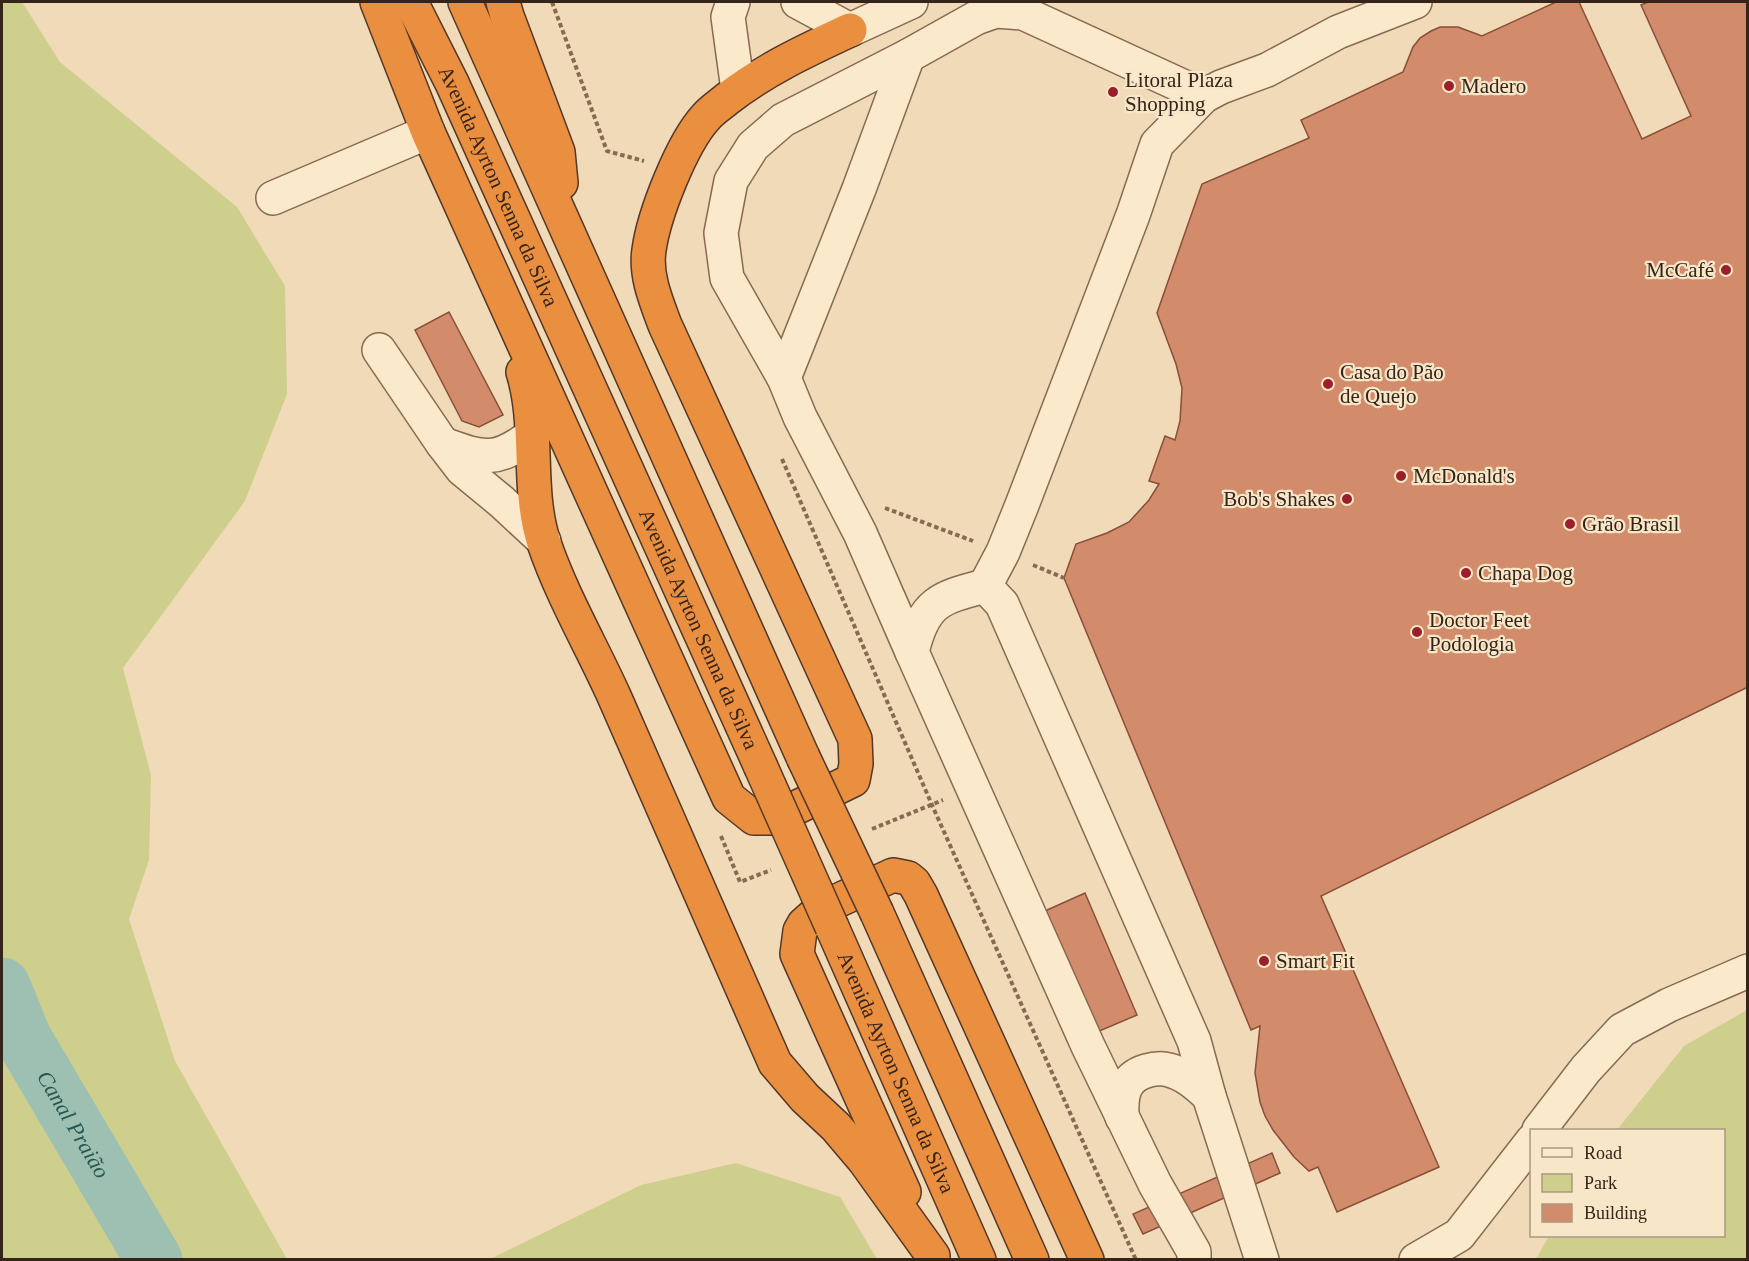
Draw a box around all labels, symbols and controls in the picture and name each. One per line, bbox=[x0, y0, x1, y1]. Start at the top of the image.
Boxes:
street label: Avenida Ayrton Senna da Silva bbox=[433, 62, 564, 311]
place label: Litoral Plaza Shopping bbox=[1125, 68, 1234, 116]
place label: Madero bbox=[1461, 74, 1526, 98]
marker: Madero bbox=[1442, 79, 1456, 93]
marker: Litoral Plaza Shopping bbox=[1106, 85, 1120, 99]
place label: McCafé bbox=[1646, 258, 1714, 282]
marker: McCafé bbox=[1719, 263, 1733, 277]
place label: Casa do Pão de Quejo bbox=[1340, 360, 1444, 408]
marker: Casa do Pão de Quejo bbox=[1321, 377, 1335, 391]
place label: McDonald's bbox=[1413, 464, 1515, 488]
marker: McDonald's bbox=[1394, 469, 1408, 483]
place label: Bob's Shakes bbox=[1223, 487, 1335, 511]
marker: Bob's Shakes bbox=[1340, 492, 1354, 506]
street label: Avenida Ayrton Senna da Silva bbox=[634, 505, 764, 754]
place label: Grão Brasil bbox=[1582, 512, 1680, 536]
marker: Grão Brasil bbox=[1563, 517, 1577, 531]
place label: Chapa Dog bbox=[1478, 561, 1574, 585]
marker: Chapa Dog bbox=[1459, 566, 1473, 580]
place label: Doctor Feet Podologia bbox=[1429, 608, 1529, 656]
marker: Doctor Feet Podologia bbox=[1410, 625, 1424, 639]
street label: Avenida Ayrton Senna da Silva bbox=[832, 948, 960, 1197]
place label: Smart Fit bbox=[1276, 949, 1355, 973]
marker: Smart Fit bbox=[1257, 954, 1271, 968]
water label: Canal Praião bbox=[32, 1066, 115, 1182]
legend bbox=[1530, 1129, 1725, 1237]
text: Road bbox=[1584, 1143, 1622, 1163]
text: Park bbox=[1584, 1173, 1617, 1193]
text: Building bbox=[1584, 1203, 1647, 1223]

